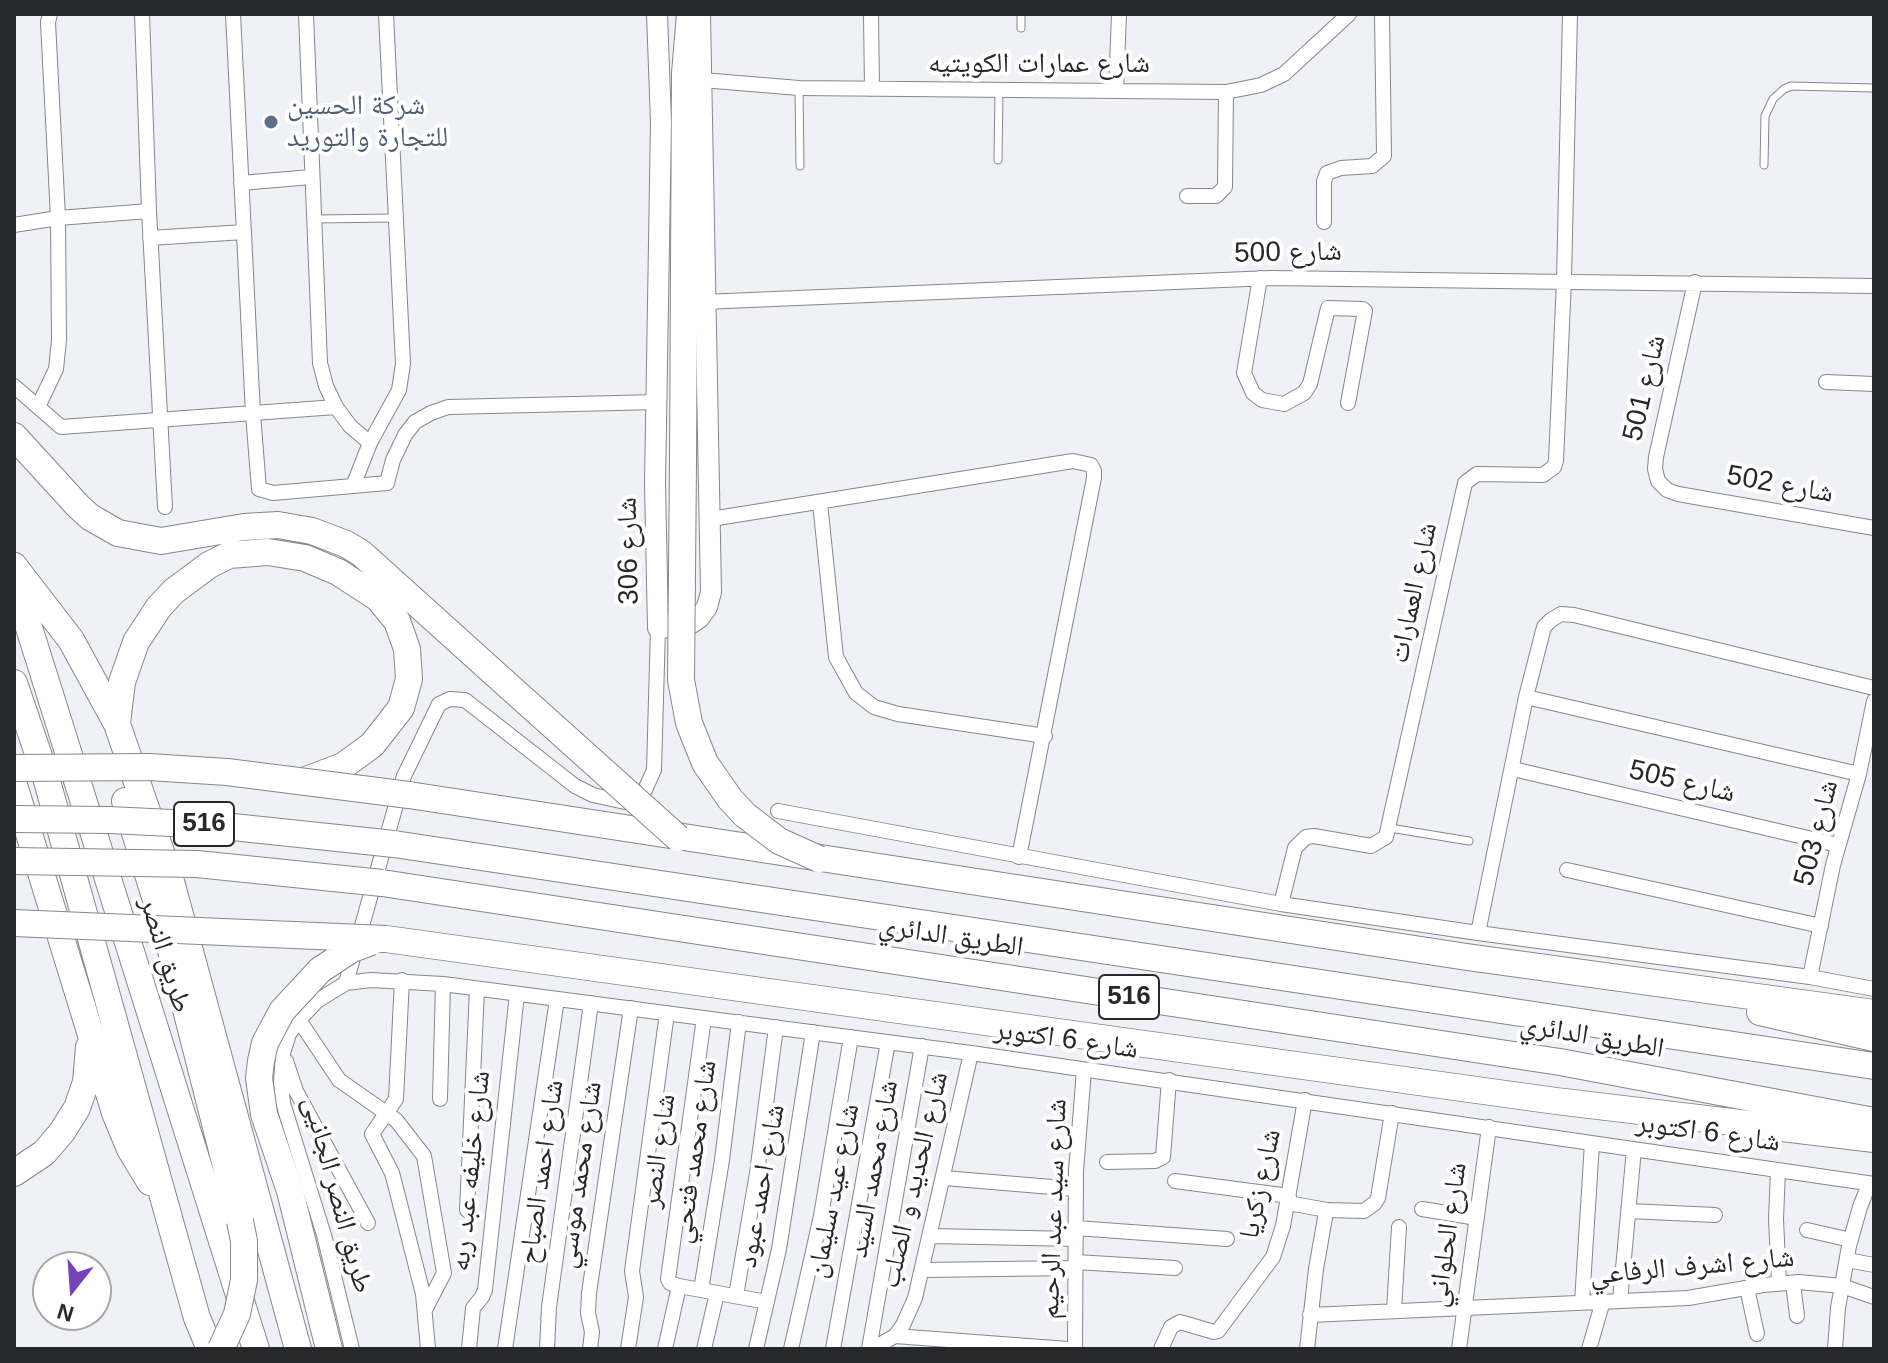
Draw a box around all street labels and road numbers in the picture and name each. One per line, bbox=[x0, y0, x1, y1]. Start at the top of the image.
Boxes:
street label: شارع عمارات الكويتيه bbox=[928, 47, 1150, 81]
street label: شارع 500 bbox=[1234, 235, 1342, 271]
street label: شارع 501 bbox=[1617, 332, 1673, 444]
street label: شارع 502 bbox=[1724, 459, 1836, 511]
street label: شارع 306 bbox=[611, 497, 647, 605]
street label: شارع العمارات bbox=[1383, 520, 1445, 666]
street label: شارع 505 bbox=[1626, 754, 1738, 810]
street label: شارع 503 bbox=[1788, 777, 1846, 889]
road number: 516 bbox=[174, 802, 234, 846]
street label: طريق النصر bbox=[132, 893, 198, 1017]
street label: الطريق الدائري bbox=[876, 909, 1026, 965]
road number: 516 bbox=[1099, 975, 1159, 1019]
street label: الطريق الدائري bbox=[1517, 1008, 1667, 1066]
street label: شارع 6 اكتوبر bbox=[992, 1013, 1140, 1067]
street label: شارع محمد فتحي bbox=[666, 1058, 724, 1246]
street label: شارع الحديد و الصلب bbox=[874, 1068, 956, 1292]
street label: شارع خليفه عبد ربه bbox=[444, 1069, 498, 1273]
street label: شارع احمد الصباح bbox=[512, 1078, 572, 1266]
street label: شارع محمد السيد bbox=[842, 1078, 906, 1260]
street label: شارع محمد موسي bbox=[550, 1079, 610, 1271]
street label: شارع النصر bbox=[634, 1092, 684, 1210]
street label: طريق النصر الجانيى bbox=[295, 1093, 379, 1297]
street label: شارع سيد عبد الرحيم bbox=[1033, 1098, 1075, 1320]
street label: شارع عيد سليمان bbox=[801, 1101, 867, 1281]
street label: شارع احمد عبود bbox=[731, 1102, 793, 1270]
street label: شارع 6 اكتوبر bbox=[1634, 1106, 1782, 1160]
street label: شارع زكريا bbox=[1233, 1126, 1289, 1242]
street label: شارع الحلواني bbox=[1421, 1160, 1475, 1310]
street label: شارع اشرف الرفاعي bbox=[1588, 1241, 1796, 1293]

